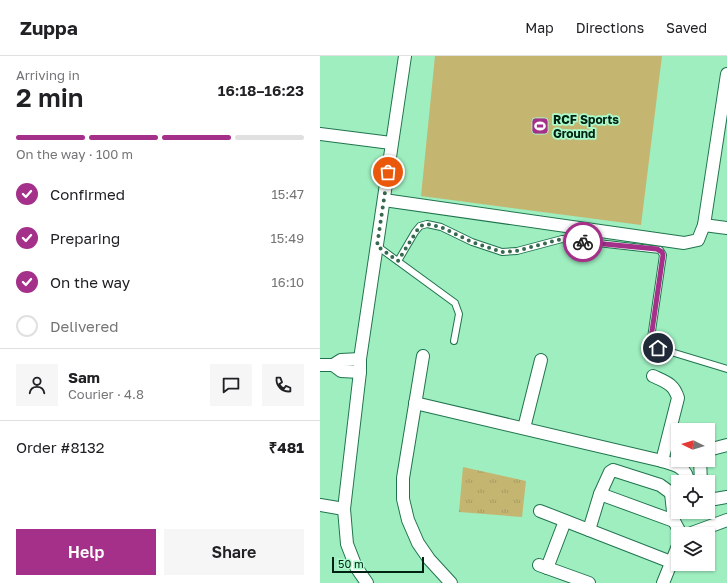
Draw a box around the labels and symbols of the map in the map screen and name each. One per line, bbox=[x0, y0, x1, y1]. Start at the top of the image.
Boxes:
place label: RCF Sports Ground bbox=[553, 112, 619, 141]
sports icon: RCF Sports Ground bbox=[530, 116, 550, 136]
pin bbox=[371, 155, 405, 189]
courier bbox=[563, 222, 603, 262]
pin bbox=[641, 331, 675, 365]
north arrow bbox=[671, 423, 715, 467]
scale bar bbox=[332, 555, 424, 574]

